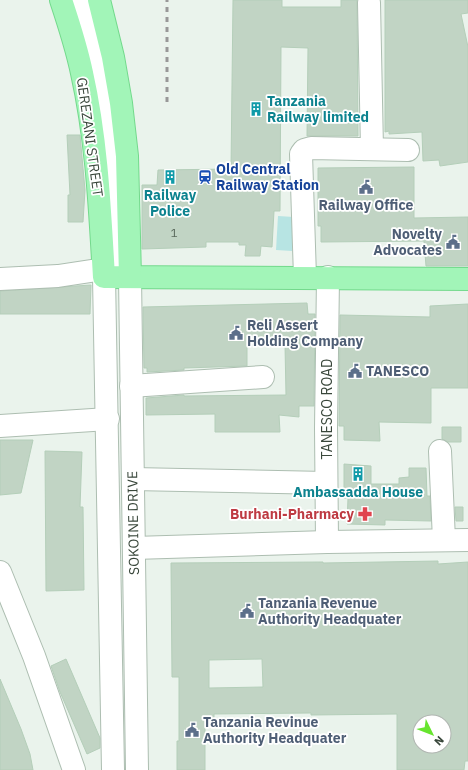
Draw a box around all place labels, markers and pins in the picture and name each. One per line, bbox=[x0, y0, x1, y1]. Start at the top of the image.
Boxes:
place label: Tanzania Railway limited bbox=[267, 92, 369, 126]
building icon: Tanzania Railway limited bbox=[248, 101, 264, 117]
place label: Old Central Railway Station bbox=[216, 160, 319, 194]
building icon: Railway Police bbox=[162, 169, 178, 185]
station icon: Old Central Railway Station bbox=[197, 169, 213, 185]
public building icon: Railway Office bbox=[358, 179, 374, 195]
place label: Railway Police bbox=[144, 186, 197, 220]
place label: Railway Office bbox=[319, 196, 414, 214]
place label: Novelty Advocates bbox=[373, 225, 443, 259]
public building icon: Novelty Advocates bbox=[445, 234, 461, 250]
place label: Reli Assert Holding Company bbox=[247, 316, 363, 350]
public building icon: Reli Assert Holding Company bbox=[228, 325, 244, 341]
place label: TANESCO bbox=[366, 362, 429, 380]
public building icon: TANESCO bbox=[347, 363, 363, 379]
building icon: Ambassadda House bbox=[350, 466, 366, 482]
place label: Ambassadda House bbox=[293, 483, 423, 501]
place label: Burhani-Pharmacy bbox=[230, 505, 355, 523]
pharmacy icon: Burhani-Pharmacy bbox=[357, 506, 373, 522]
place label: Tanzania Revenue Authority Headquater bbox=[258, 594, 402, 628]
public building icon: Tanzania Revenue Authority Headquater bbox=[239, 603, 255, 619]
place label: Tanzania Revinue Authority Headquater bbox=[203, 713, 347, 747]
public building icon: Tanzania Revinue Authority Headquater bbox=[184, 722, 200, 738]

